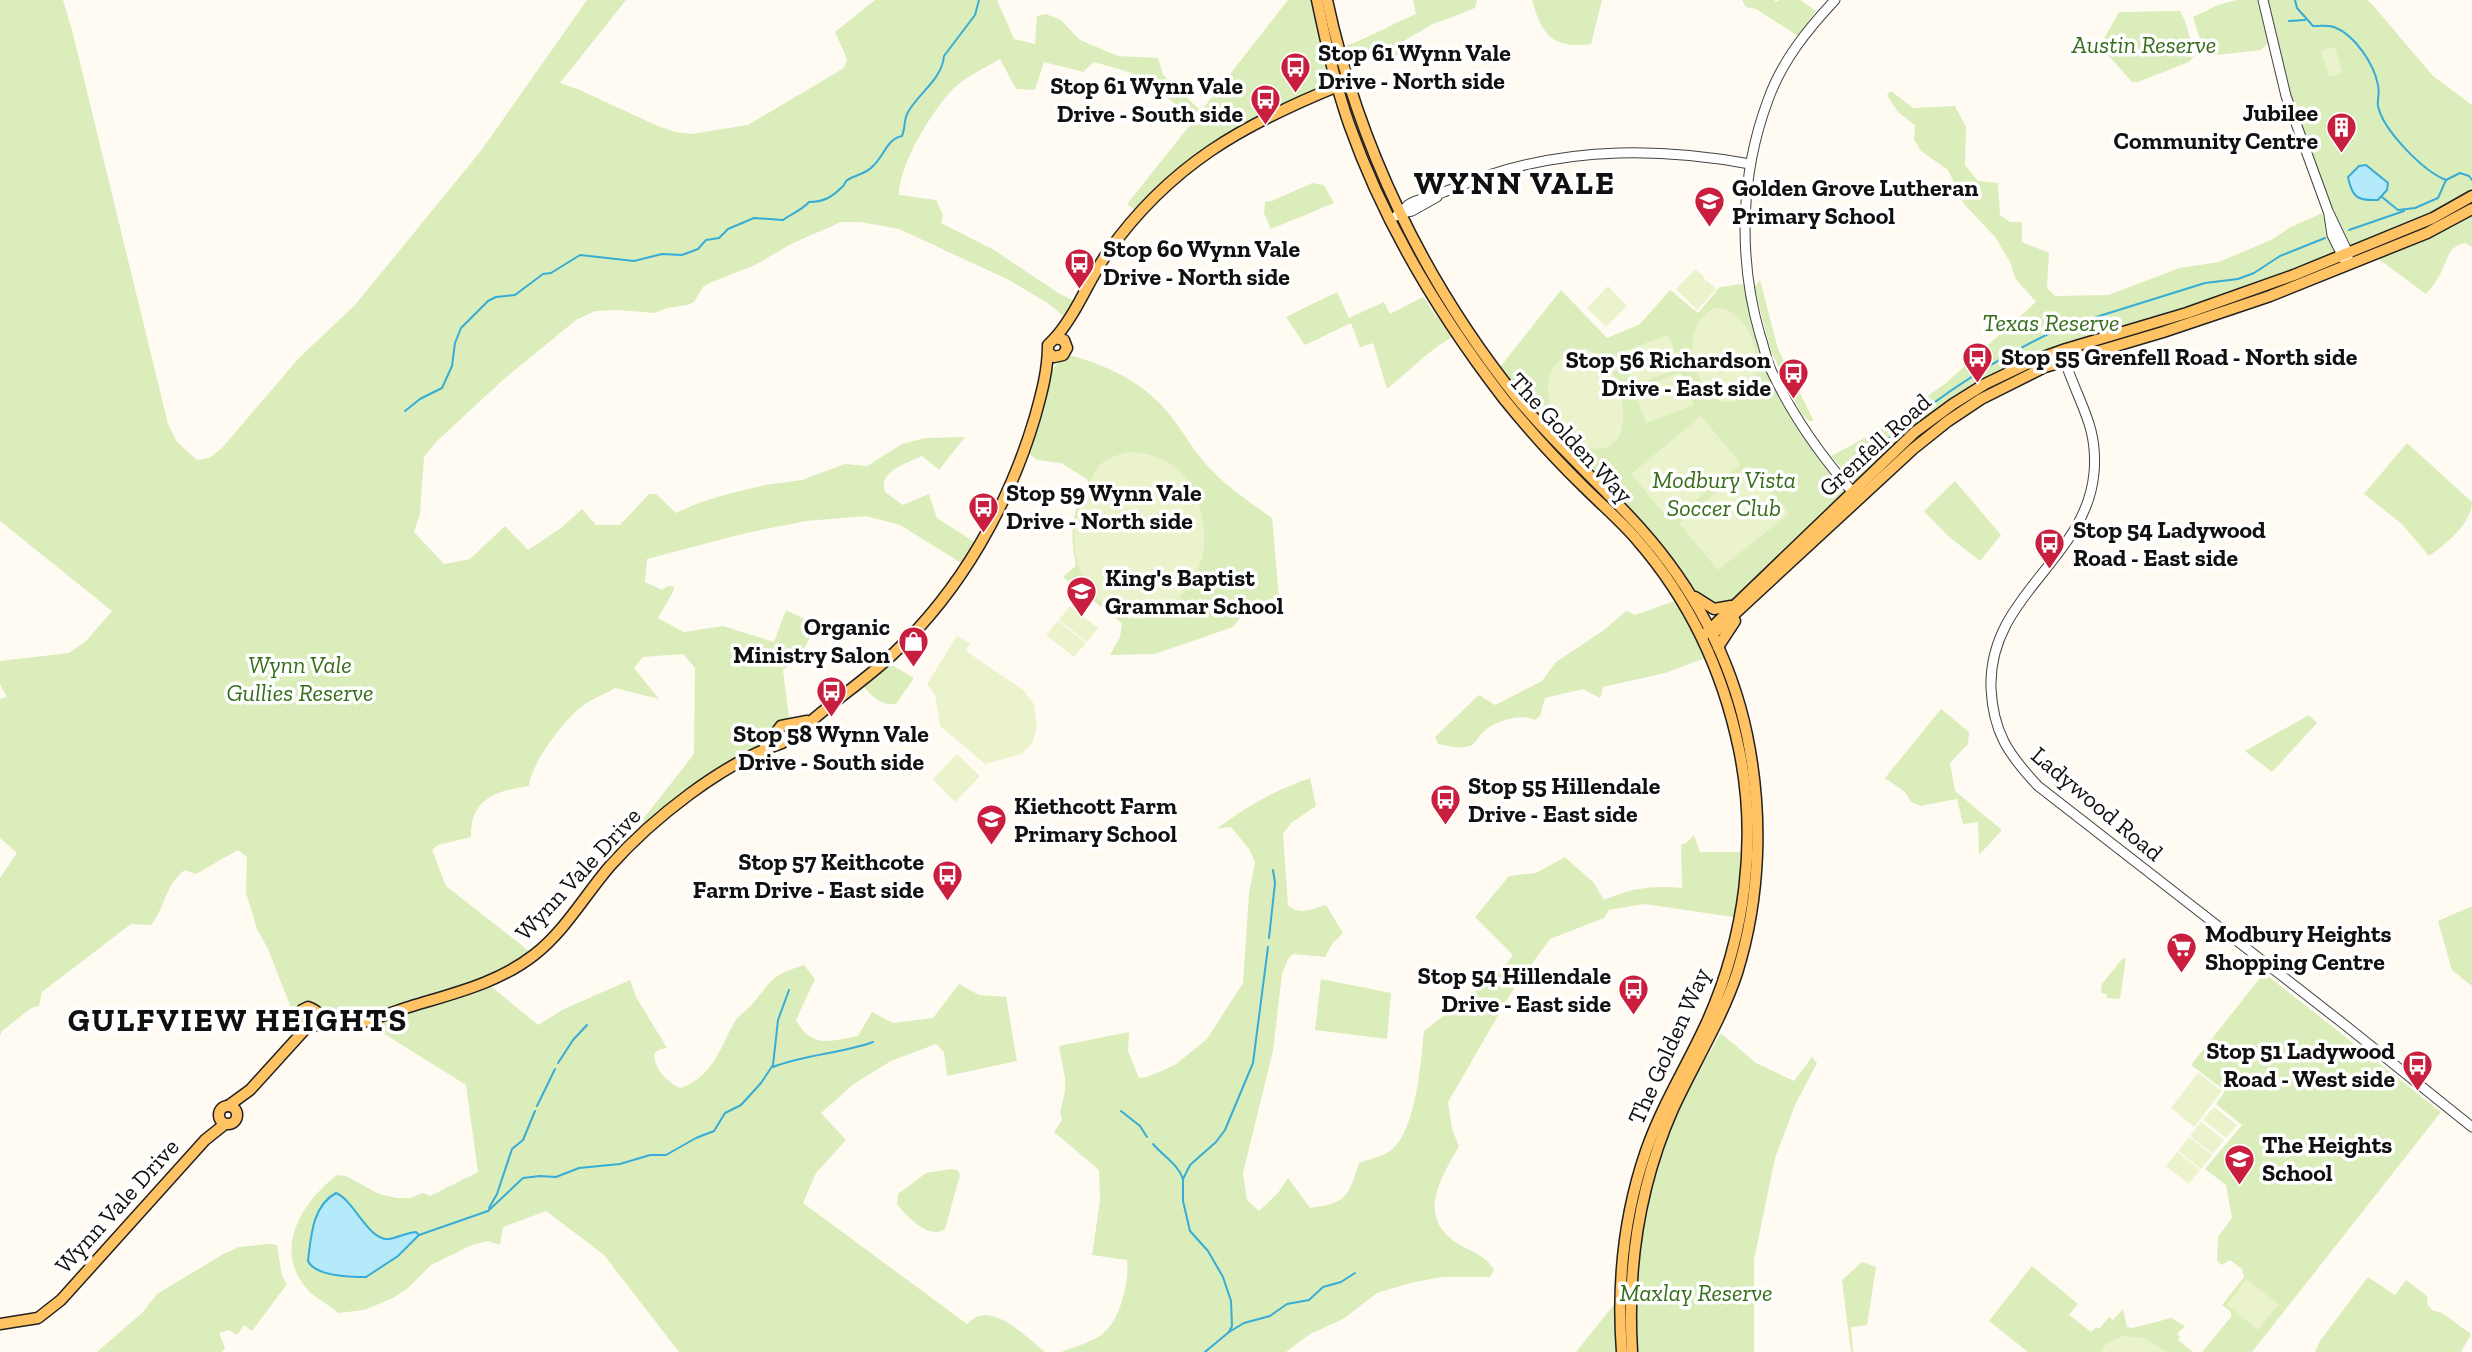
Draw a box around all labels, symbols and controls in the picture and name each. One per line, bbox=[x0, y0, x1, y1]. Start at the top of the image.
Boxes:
park label: Austin Reserve bbox=[2071, 30, 2216, 59]
place label: Stop 61 Wynn Vale Drive - North side bbox=[1318, 38, 1511, 95]
bus stop icon: Stop 61 Wynn Vale Drive - North side bbox=[1278, 50, 1312, 94]
place label: Stop 61 Wynn Vale Drive - South side bbox=[1050, 71, 1243, 128]
bus stop icon: Stop 61 Wynn Vale Drive - South side bbox=[1249, 83, 1283, 127]
place label: Jubilee Community Centre bbox=[2113, 98, 2318, 155]
building icon: Jubilee Community Centre bbox=[2324, 110, 2358, 154]
district label: WYNN VALE bbox=[1414, 164, 1616, 202]
place label: Golden Grove Lutheran Primary School bbox=[1732, 173, 1979, 230]
school or university icon: Golden Grove Lutheran Primary School bbox=[1692, 185, 1726, 229]
place label: Stop 60 Wynn Vale Drive - North side bbox=[1103, 234, 1300, 291]
bus stop icon: Stop 60 Wynn Vale Drive - North side bbox=[1063, 246, 1097, 290]
park label: Texas Reserve bbox=[1982, 308, 2120, 337]
bus stop icon: Stop 55 Grenfell Road - North side bbox=[1961, 340, 1995, 384]
place label: Stop 55 Grenfell Road - North side bbox=[2001, 342, 2358, 371]
place label: Stop 56 Richardson Drive - East side bbox=[1566, 345, 1771, 402]
bus stop icon: Stop 56 Richardson Drive - East side bbox=[1777, 357, 1811, 401]
street label: The Golden Way bbox=[1504, 366, 1640, 509]
street label: Grenfell Road bbox=[1813, 387, 1936, 502]
park label: Modbury Vista Soccer Club bbox=[1652, 465, 1796, 522]
place label: Stop 59 Wynn Vale Drive - North side bbox=[1006, 478, 1202, 535]
bus stop icon: Stop 59 Wynn Vale Drive - North side bbox=[966, 490, 1000, 534]
place label: Stop 54 Ladywood Road - East side bbox=[2073, 515, 2266, 572]
bus stop icon: Stop 54 Ladywood Road - East side bbox=[2033, 527, 2067, 571]
place label: King's Baptist Grammar School bbox=[1105, 563, 1284, 620]
school or university icon: King's Baptist Grammar School bbox=[1065, 575, 1099, 619]
place label: Organic Ministry Salon bbox=[733, 612, 890, 669]
shop icon: Organic Ministry Salon bbox=[896, 624, 930, 668]
park label: Wynn Vale Gullies Reserve bbox=[226, 650, 374, 707]
bus stop icon: Stop 58 Wynn Vale Drive - South side bbox=[814, 675, 848, 719]
place label: Stop 58 Wynn Vale Drive - South side bbox=[733, 719, 929, 776]
street label: Ladywood Road bbox=[2026, 740, 2169, 867]
place label: Stop 55 Hillendale Drive - East side bbox=[1468, 771, 1661, 828]
bus stop icon: Stop 55 Hillendale Drive - East side bbox=[1428, 783, 1462, 827]
place label: Kiethcott Farm Primary School bbox=[1014, 791, 1177, 848]
street label: Wynn Vale Drive bbox=[509, 801, 647, 946]
school or university icon: Kiethcott Farm Primary School bbox=[974, 803, 1008, 847]
place label: Stop 57 Keithcote Farm Drive - East side bbox=[693, 847, 924, 904]
bus stop icon: Stop 57 Keithcote Farm Drive - East side bbox=[930, 859, 964, 903]
place label: Modbury Heights Shopping Centre bbox=[2205, 919, 2392, 976]
supermarket icon: Modbury Heights Shopping Centre bbox=[2165, 931, 2199, 975]
place label: Stop 54 Hillendale Drive - East side bbox=[1418, 961, 1611, 1018]
street label: The Golden Way bbox=[1621, 963, 1716, 1128]
bus stop icon: Stop 54 Hillendale Drive - East side bbox=[1617, 973, 1651, 1017]
district label: GULFVIEW HEIGHTS bbox=[68, 1001, 408, 1039]
place label: Stop 51 Ladywood Road - West side bbox=[2206, 1036, 2395, 1093]
bus stop icon: Stop 51 Ladywood Road - West side bbox=[2401, 1048, 2435, 1092]
place label: The Heights School bbox=[2262, 1130, 2392, 1187]
street label: Wynn Vale Drive bbox=[49, 1132, 185, 1279]
school or university icon: The Heights School bbox=[2222, 1142, 2256, 1186]
park label: Maxlay Reserve bbox=[1619, 1278, 1773, 1307]

